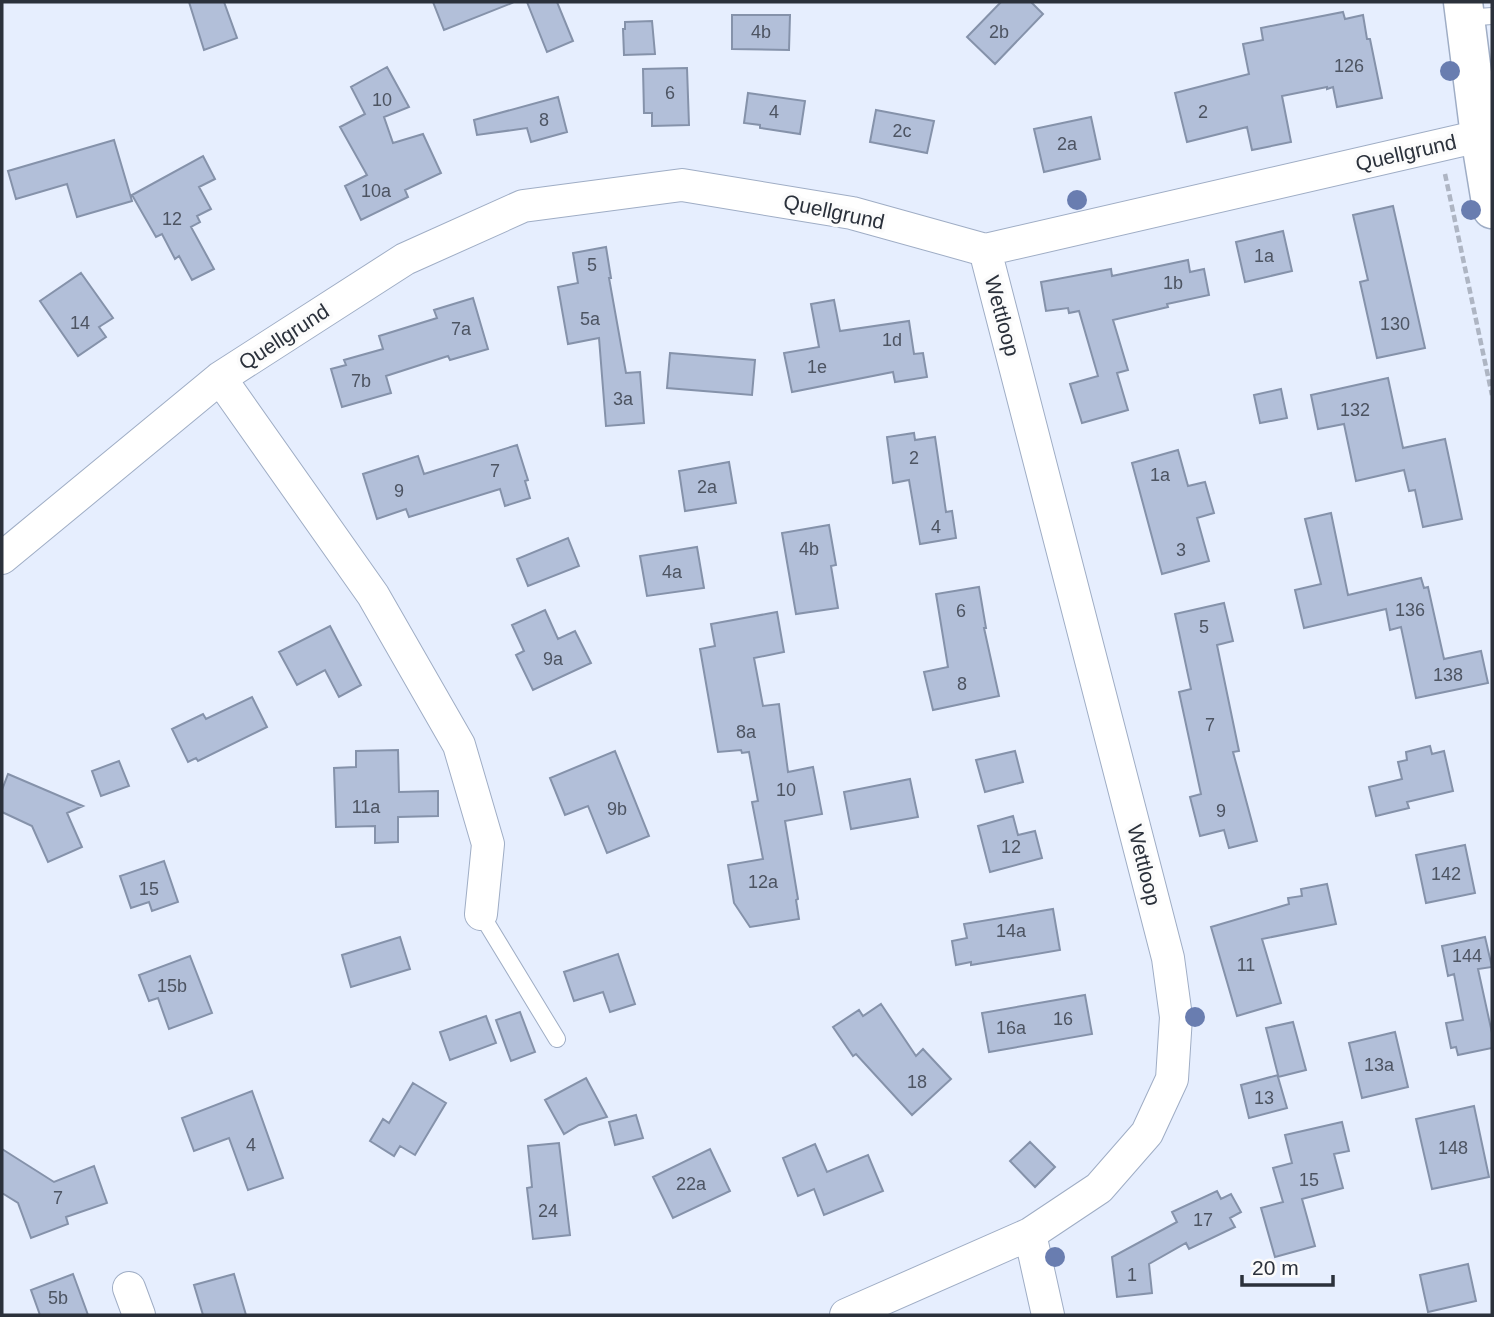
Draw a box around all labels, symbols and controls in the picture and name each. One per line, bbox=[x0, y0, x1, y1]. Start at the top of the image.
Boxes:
house number: 4b bbox=[751, 22, 771, 42]
house number: 2b bbox=[989, 22, 1009, 42]
house number: 126 bbox=[1334, 56, 1364, 76]
house number: 6 bbox=[665, 83, 675, 103]
house number: 10 bbox=[372, 90, 392, 110]
house number: 4 bbox=[769, 102, 779, 122]
house number: 2 bbox=[1198, 102, 1208, 122]
house number: 8 bbox=[539, 110, 549, 130]
house number: 2c bbox=[892, 121, 912, 141]
street label: Quellgrund bbox=[1353, 130, 1459, 175]
house number: 2a bbox=[1057, 134, 1078, 154]
house number: 10a bbox=[361, 181, 392, 201]
street label: Quellgrund bbox=[781, 190, 887, 233]
house number: 12 bbox=[162, 209, 182, 229]
house number: 1a bbox=[1254, 246, 1275, 266]
house number: 5 bbox=[587, 255, 597, 275]
street label: Wettloop bbox=[981, 273, 1024, 359]
house number: 1b bbox=[1163, 273, 1183, 293]
street label: Quellgrund bbox=[234, 299, 333, 374]
house number: 5a bbox=[580, 309, 601, 329]
house number: 14 bbox=[70, 313, 90, 333]
house number: 130 bbox=[1380, 314, 1410, 334]
house number: 7a bbox=[451, 319, 472, 339]
house number: 1d bbox=[882, 330, 902, 350]
house number: 1e bbox=[807, 357, 827, 377]
house number: 7b bbox=[351, 371, 371, 391]
house number: 3a bbox=[613, 389, 634, 409]
house number: 132 bbox=[1340, 400, 1370, 420]
house number: 2 bbox=[909, 448, 919, 468]
house number: 7 bbox=[490, 461, 500, 481]
house number: 1a bbox=[1150, 465, 1171, 485]
house number: 2a bbox=[697, 477, 718, 497]
house number: 9 bbox=[394, 481, 404, 501]
house number: 4 bbox=[931, 517, 941, 537]
house number: 4b bbox=[799, 539, 819, 559]
house number: 3 bbox=[1176, 540, 1186, 560]
house number: 4a bbox=[662, 562, 683, 582]
house number: 136 bbox=[1395, 600, 1425, 620]
house number: 6 bbox=[956, 601, 966, 621]
house number: 5 bbox=[1199, 617, 1209, 637]
house number: 9a bbox=[543, 649, 564, 669]
house number: 138 bbox=[1433, 665, 1463, 685]
house number: 8 bbox=[957, 674, 967, 694]
house number: 7 bbox=[1205, 715, 1215, 735]
house number: 8a bbox=[736, 722, 757, 742]
house number: 10 bbox=[776, 780, 796, 800]
house number: 11a bbox=[352, 797, 381, 817]
house number: 9b bbox=[607, 799, 627, 819]
house number: 9 bbox=[1216, 801, 1226, 821]
street label: Wettloop bbox=[1123, 822, 1166, 908]
house number: 12 bbox=[1001, 837, 1021, 857]
house number: 142 bbox=[1431, 864, 1461, 884]
house number: 12a bbox=[748, 872, 779, 892]
house number: 15 bbox=[139, 879, 159, 899]
house number: 14a bbox=[996, 921, 1027, 941]
house number: 144 bbox=[1452, 946, 1482, 966]
house number: 11 bbox=[1237, 955, 1255, 975]
house number: 15b bbox=[157, 976, 187, 996]
house number: 16 bbox=[1053, 1009, 1073, 1029]
house number: 16a bbox=[996, 1018, 1027, 1038]
house number: 13a bbox=[1364, 1055, 1395, 1075]
house number: 18 bbox=[907, 1072, 927, 1092]
house number: 13 bbox=[1254, 1088, 1274, 1108]
house number: 4 bbox=[246, 1135, 256, 1155]
house number: 148 bbox=[1438, 1138, 1468, 1158]
house number: 15 bbox=[1299, 1170, 1319, 1190]
house number: 22a bbox=[676, 1174, 707, 1194]
house number: 7 bbox=[53, 1188, 63, 1208]
house number: 24 bbox=[538, 1201, 558, 1221]
house number: 17 bbox=[1193, 1210, 1213, 1230]
scale bar bbox=[1242, 1244, 1333, 1288]
text: 20 m bbox=[1252, 1256, 1299, 1279]
house number: 1 bbox=[1127, 1265, 1137, 1285]
house number: 5b bbox=[48, 1288, 68, 1308]

